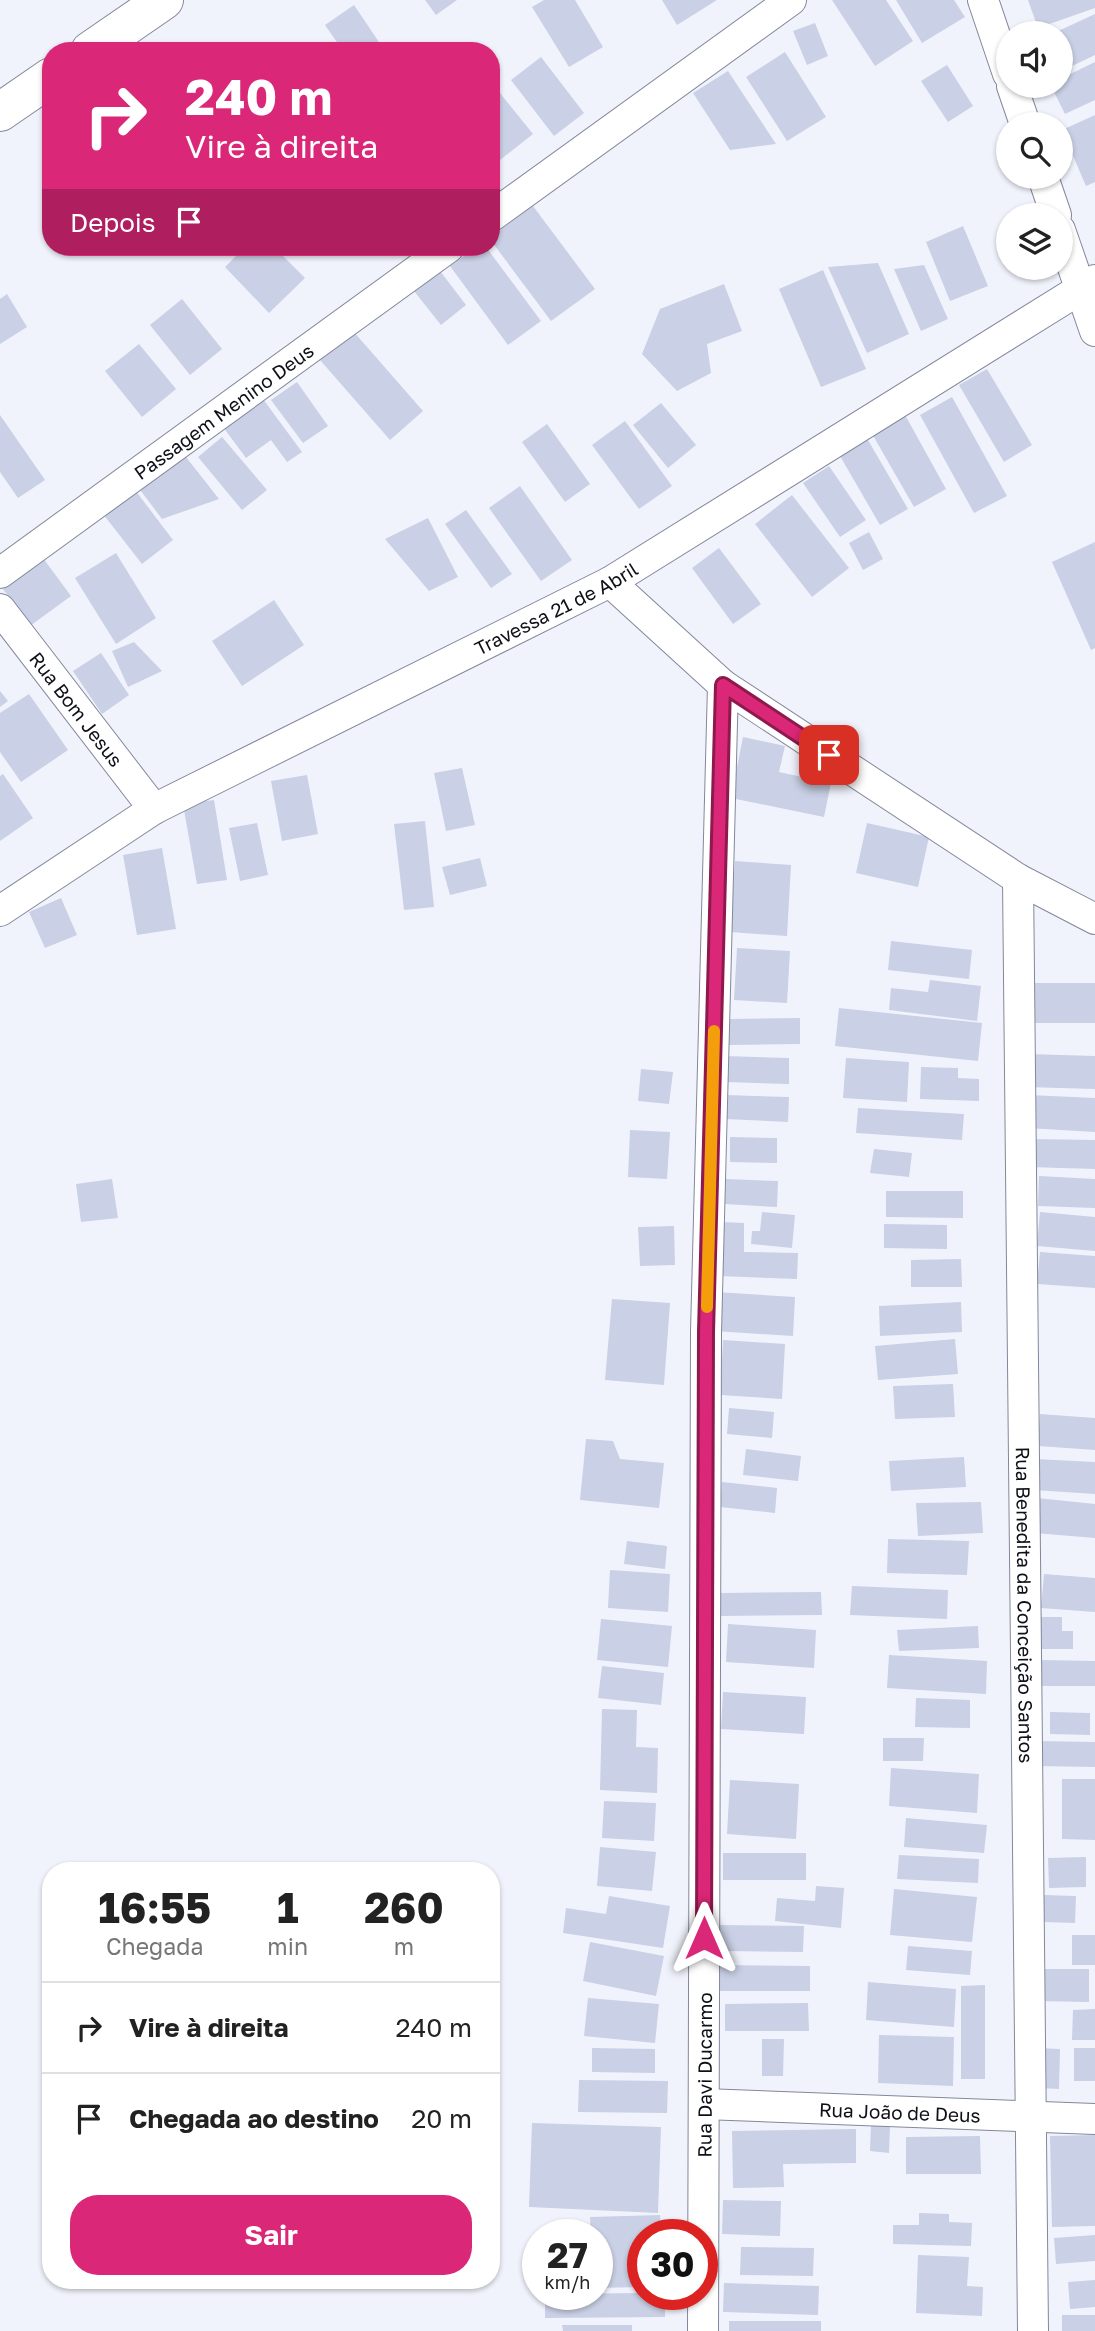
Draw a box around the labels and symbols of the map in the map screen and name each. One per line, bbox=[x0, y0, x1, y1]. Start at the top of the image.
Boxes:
street label: Passagem Menino Deus bbox=[129, 338, 318, 484]
street label: Travessa 21 de Abril bbox=[470, 556, 642, 659]
street label: Rua Bom Jesus bbox=[26, 647, 128, 771]
pin bbox=[799, 725, 859, 785]
street label: Rua Benedita da Conceição Santos bbox=[1012, 1447, 1039, 1763]
position arrow bbox=[667, 1901, 741, 1975]
street label: Rua Davi Ducarmo bbox=[692, 1992, 716, 2158]
street label: Rua João de Deus bbox=[819, 2097, 981, 2126]
speed limit sign: 30 bbox=[627, 2219, 718, 2310]

